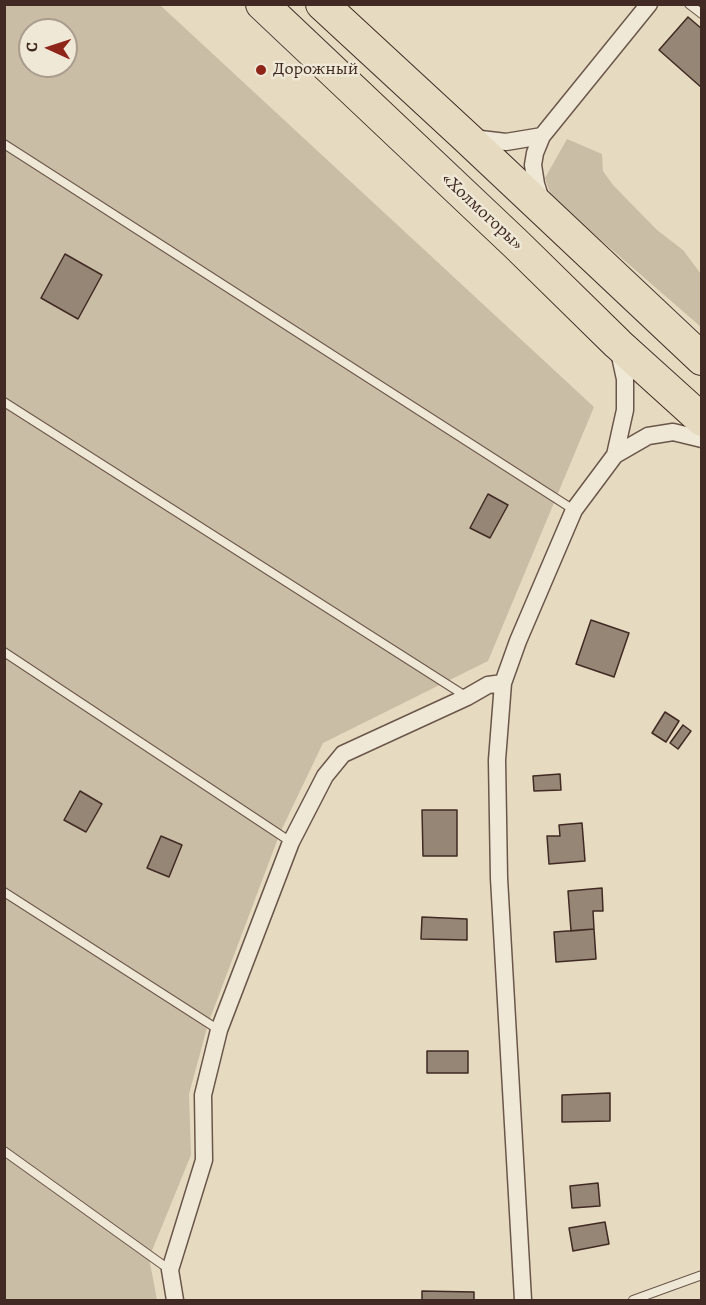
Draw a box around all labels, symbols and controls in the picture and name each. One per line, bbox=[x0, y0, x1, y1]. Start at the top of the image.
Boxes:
north arrow bbox=[18, 18, 78, 78]
text: С bbox=[21, 42, 43, 53]
place label: Дорожный bbox=[273, 59, 358, 81]
marker: Дорожный bbox=[254, 63, 268, 77]
street label: «Холмогоры» bbox=[437, 169, 527, 255]

